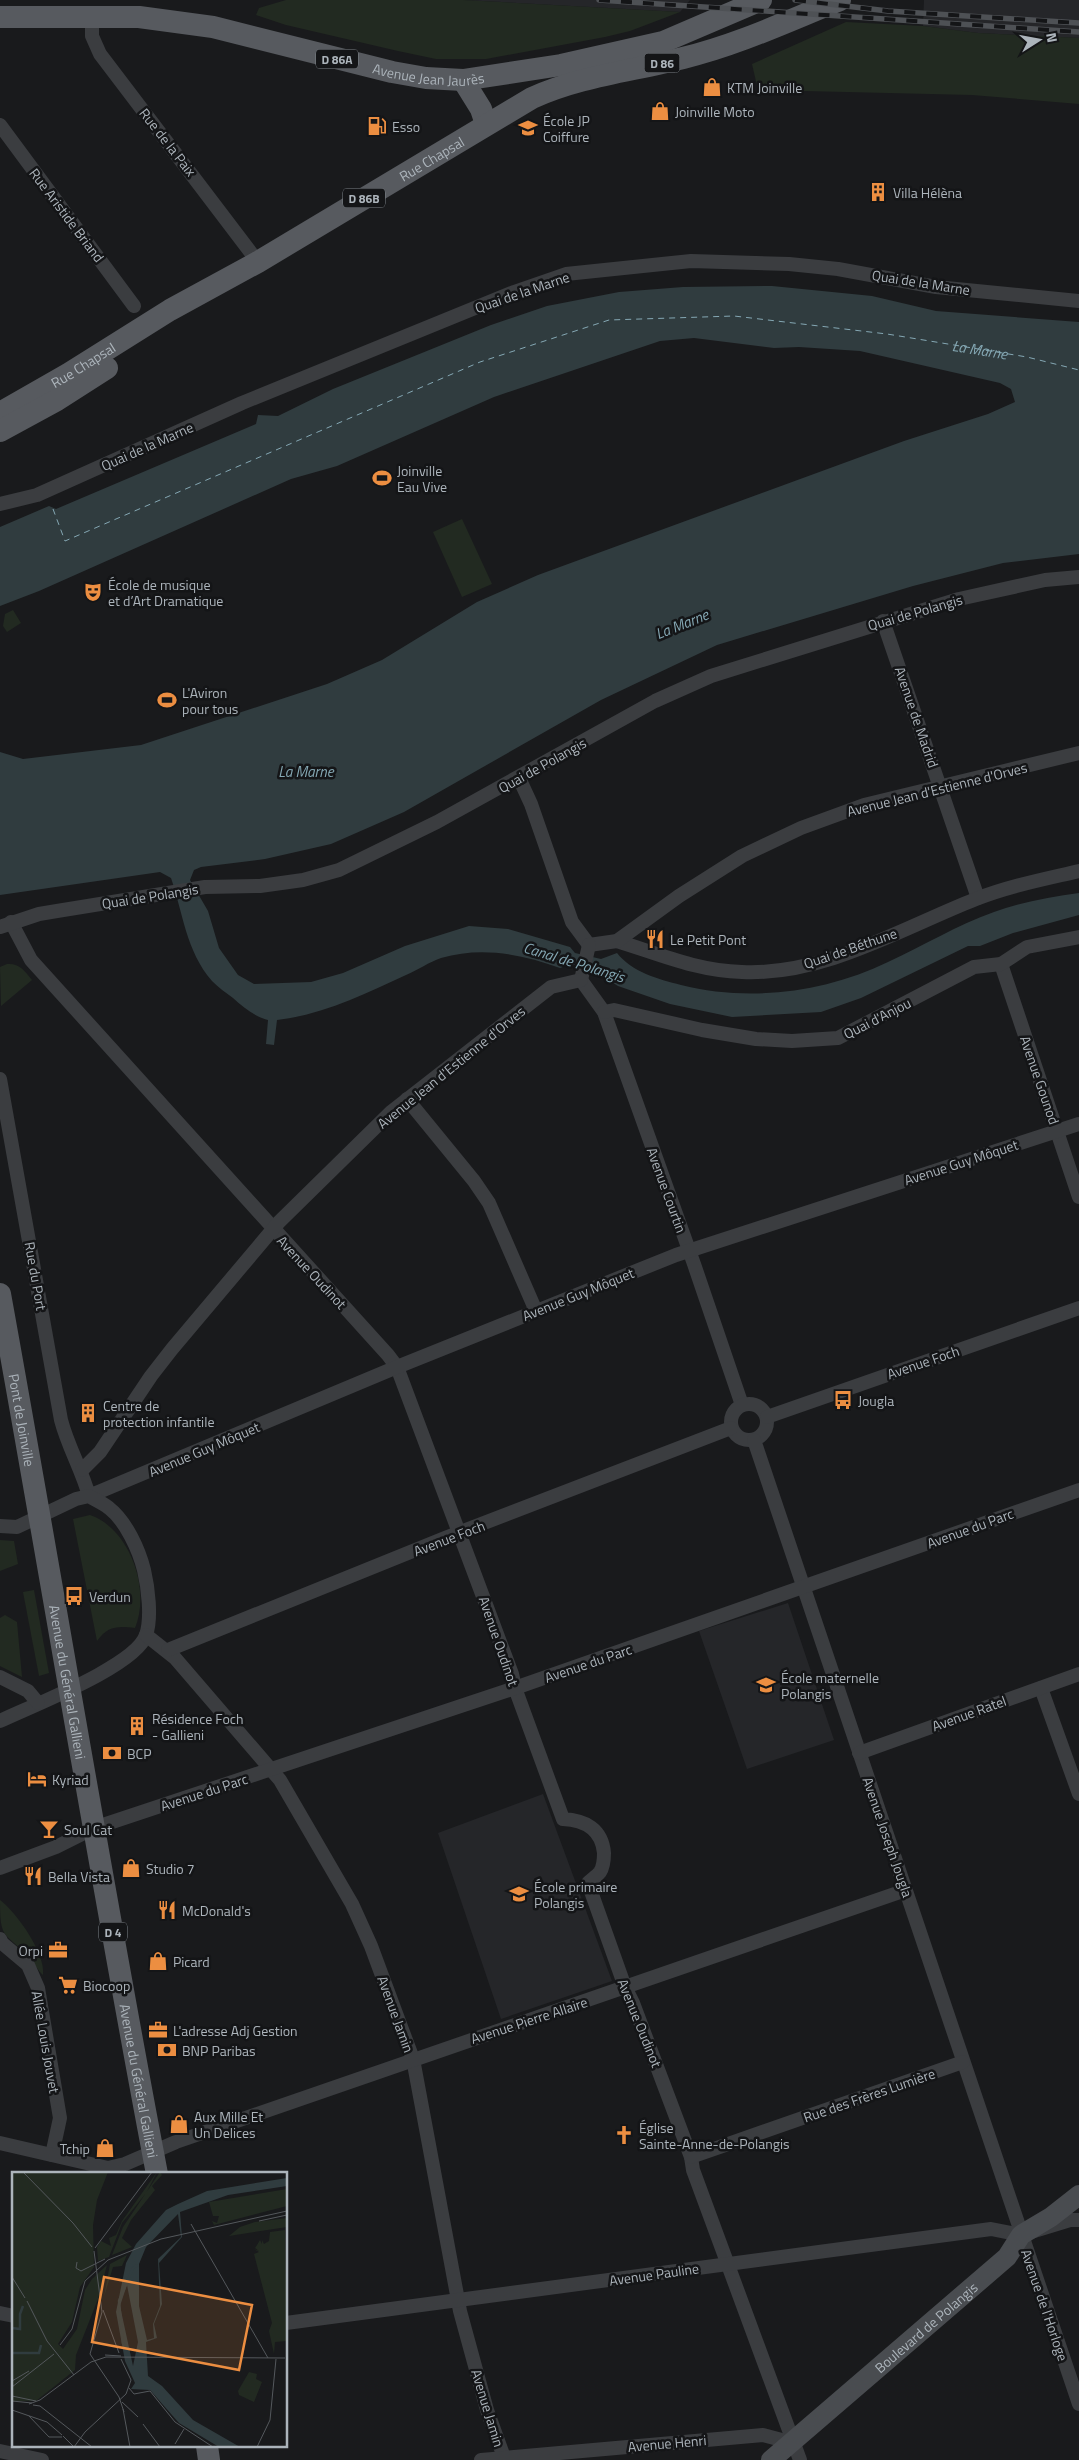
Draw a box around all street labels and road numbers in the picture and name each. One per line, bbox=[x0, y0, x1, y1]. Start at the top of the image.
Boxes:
road number: D 86A bbox=[316, 50, 358, 68]
road number: D 86 bbox=[644, 54, 680, 72]
street label: Avenue Jean Jaurès bbox=[371, 57, 486, 91]
street label: Rue de la Paix bbox=[135, 103, 202, 181]
street label: Rue Chapsal bbox=[395, 131, 468, 186]
street label: Rue Aristide Briand bbox=[25, 164, 109, 266]
road number: D 86B bbox=[343, 188, 385, 208]
street label: Quai de la Marne bbox=[870, 264, 972, 300]
street label: Quai de la Marne bbox=[472, 266, 572, 318]
street label: Rue Chapsal bbox=[47, 336, 119, 392]
street label: Quai de la Marne bbox=[98, 416, 196, 476]
street label: Quai de Polangis bbox=[865, 588, 965, 636]
street label: Avenue de Madrid bbox=[890, 663, 944, 771]
street label: Quai de Polangis bbox=[494, 732, 590, 798]
street label: Avenue Jean d'Estienne d'Orves bbox=[845, 756, 1029, 822]
street label: Quai de Polangis bbox=[100, 878, 200, 914]
street label: Quai de Béthune bbox=[800, 922, 900, 974]
street label: Quai d'Anjou bbox=[840, 992, 914, 1044]
street label: Avenue Jean d'Estienne d'Orves bbox=[373, 1001, 529, 1133]
street label: Avenue Gounod bbox=[1015, 1033, 1065, 1127]
street label: Avenue Guy Môquet bbox=[901, 1134, 1021, 1190]
street label: Avenue Courtin bbox=[642, 1144, 692, 1236]
street label: Avenue Oudinot bbox=[272, 1231, 352, 1314]
street label: Rue du Port bbox=[20, 1240, 52, 1312]
street label: Avenue Guy Môquet bbox=[519, 1262, 637, 1326]
street label: Avenue Foch bbox=[884, 1340, 962, 1384]
street label: Pont de Joinville bbox=[4, 1372, 41, 1468]
street label: Avenue Guy Môquet bbox=[145, 1416, 263, 1482]
street label: Avenue du Parc bbox=[924, 1503, 1016, 1553]
street label: Avenue Foch bbox=[410, 1515, 488, 1561]
street label: Avenue Oudinot bbox=[474, 1593, 524, 1689]
street label: Avenue du Général Gallieni bbox=[45, 1603, 92, 1761]
street label: Avenue du Parc bbox=[542, 1638, 634, 1688]
street label: Avenue Ratel bbox=[929, 1690, 1009, 1736]
street label: Avenue du Parc bbox=[158, 1768, 250, 1816]
street label: Avenue Joseph Jougla bbox=[858, 1774, 918, 1900]
road number: D 4 bbox=[99, 1922, 127, 1941]
street label: Avenue Jamin bbox=[372, 1973, 420, 2055]
street label: Avenue Oudinot bbox=[613, 1976, 667, 2070]
street label: Allée Louis Jouvet bbox=[27, 1989, 65, 2095]
street label: Avenue Pierre Allaire bbox=[468, 1991, 590, 2049]
street label: Avenue du Général Gallieni bbox=[115, 2002, 164, 2159]
street label: Rue des Frères Lumière bbox=[800, 2063, 938, 2127]
street label: Avenue de l'Horloge bbox=[1016, 2246, 1074, 2364]
street label: Avenue Pauline bbox=[608, 2257, 700, 2291]
street label: Boulevard de Polangis bbox=[869, 2277, 982, 2377]
street label: Avenue Jamin bbox=[466, 2367, 510, 2449]
street label: Avenue Henri bbox=[627, 2429, 707, 2457]

